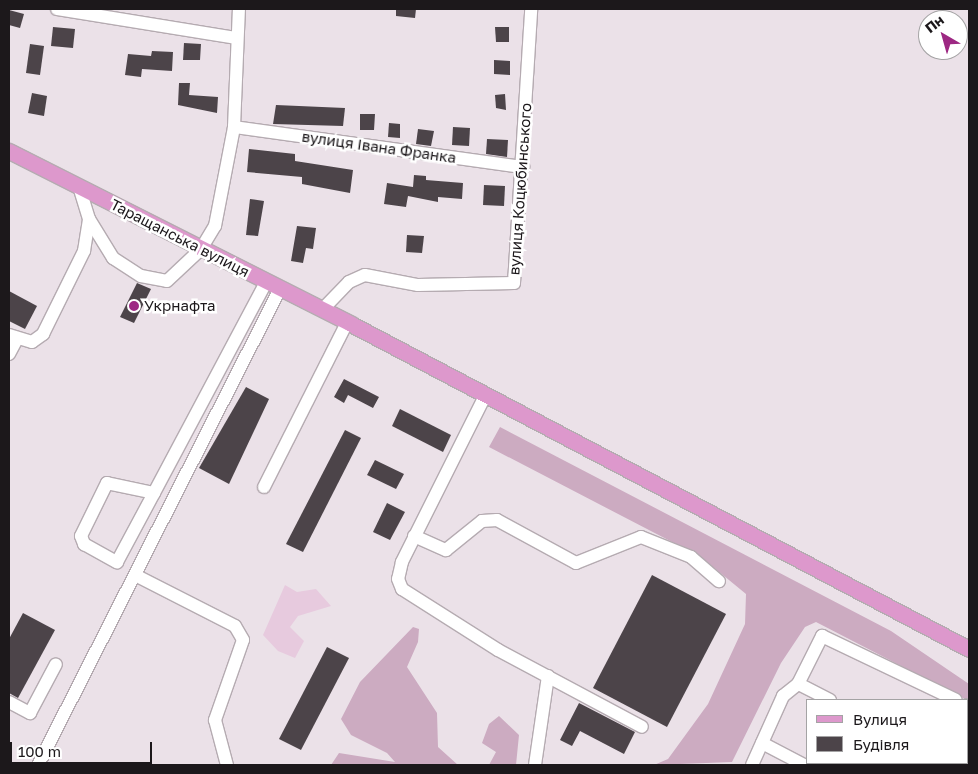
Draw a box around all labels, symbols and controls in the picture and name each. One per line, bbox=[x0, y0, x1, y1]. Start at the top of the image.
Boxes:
north arrow bbox=[918, 10, 968, 60]
text: Пн bbox=[921, 11, 947, 36]
street label: вулиця Коцюбинського bbox=[505, 102, 535, 276]
street label: вулиця Івана Франка bbox=[301, 127, 457, 167]
street label: Таращанська вулиця bbox=[108, 195, 252, 281]
place label: Укрнафта bbox=[144, 297, 215, 315]
marker: Укрнафта bbox=[128, 300, 140, 312]
legend bbox=[806, 699, 968, 764]
text: Вулиця bbox=[853, 710, 907, 728]
scale bar bbox=[12, 732, 155, 764]
text: Будівля bbox=[853, 735, 909, 753]
text: 100 m bbox=[18, 742, 61, 760]

